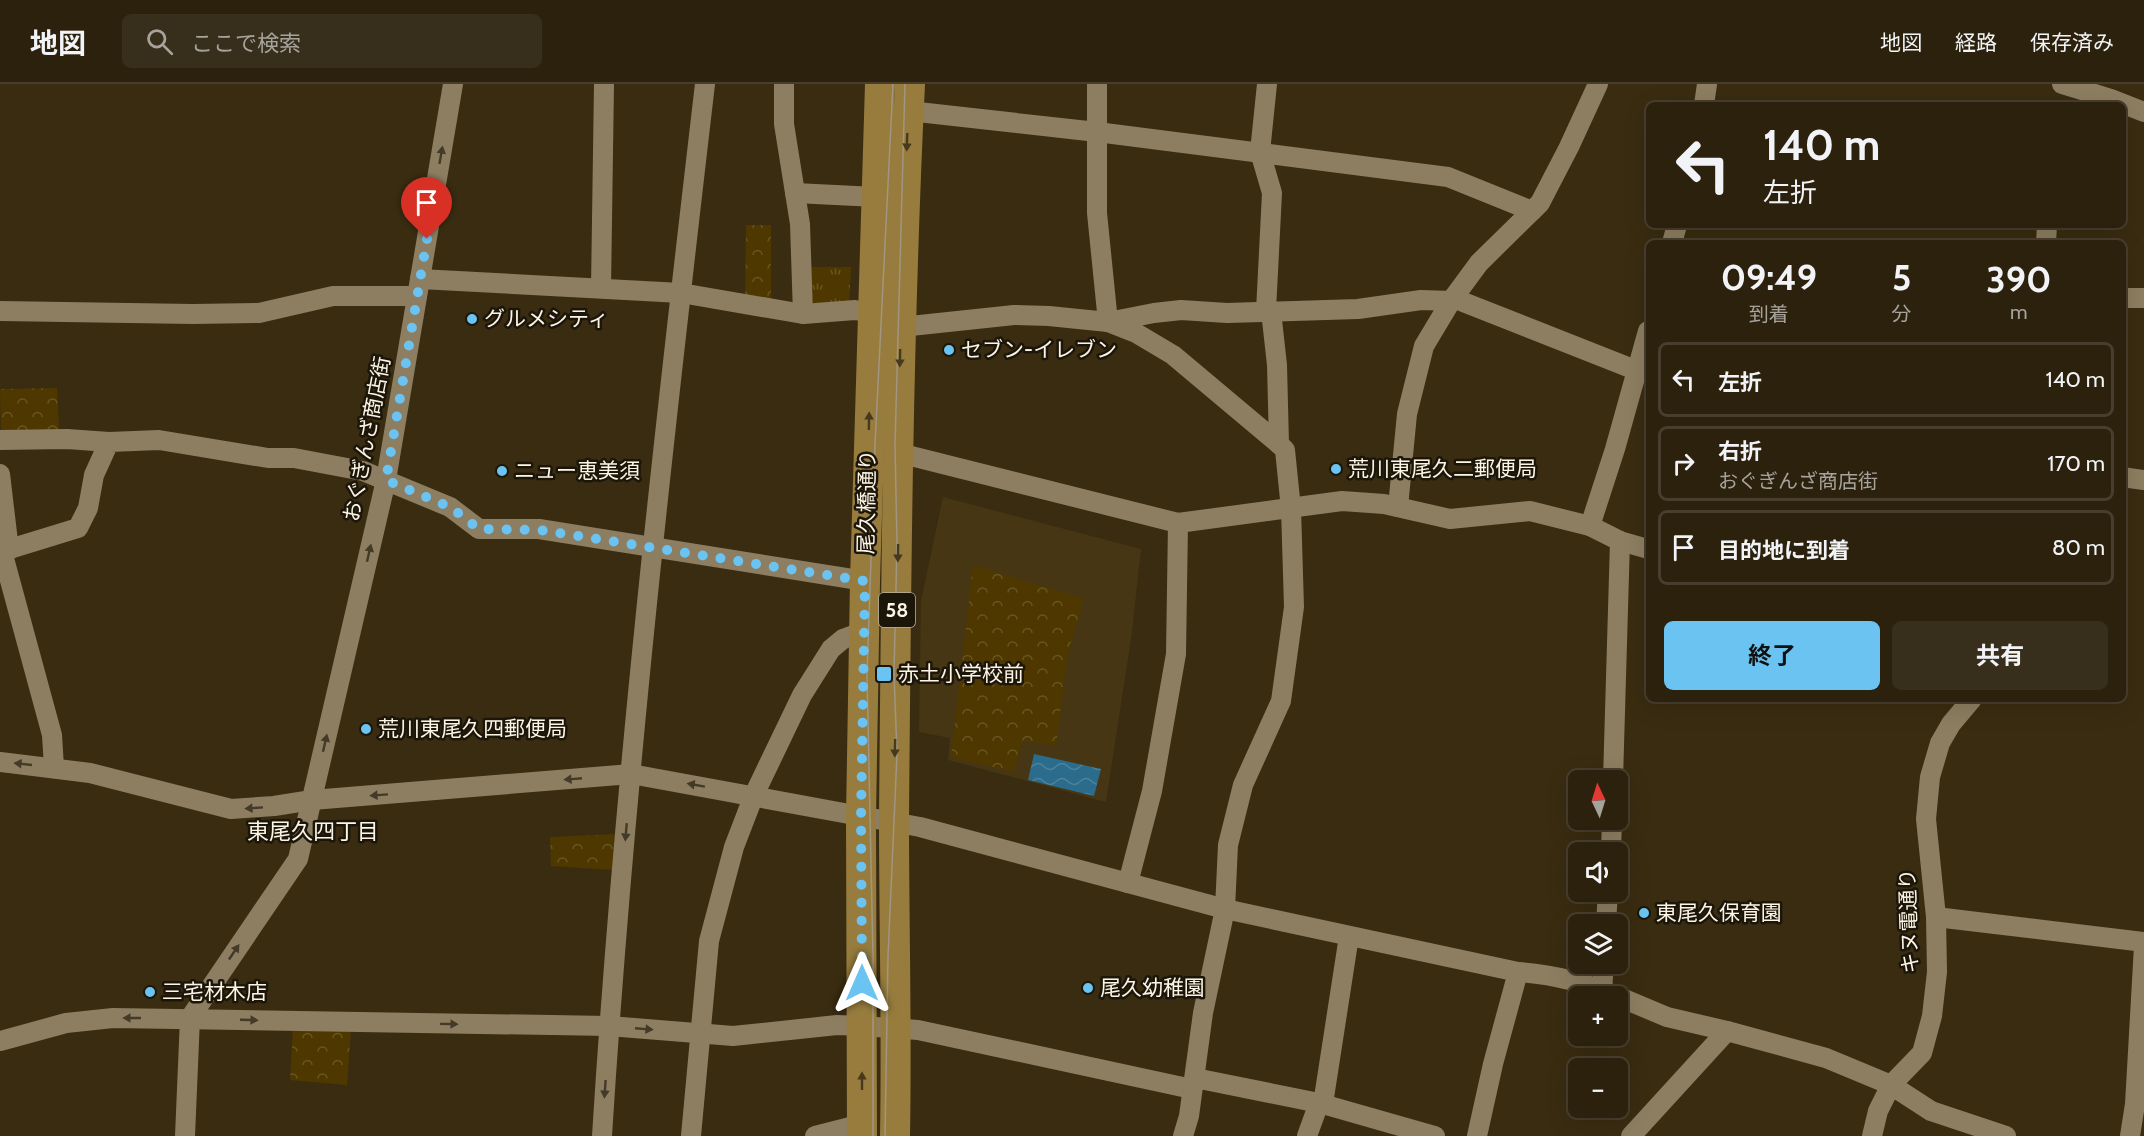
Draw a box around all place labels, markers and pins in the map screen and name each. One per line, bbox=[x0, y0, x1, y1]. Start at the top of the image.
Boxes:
pin bbox=[401, 177, 452, 239]
place label: グルメシティ bbox=[484, 306, 609, 331]
marker: グルメシティ bbox=[465, 312, 479, 326]
place label: セブン-イレブン bbox=[961, 337, 1117, 362]
marker: セブン-イレブン bbox=[942, 343, 956, 357]
place label: 荒川東尾久二郵便局 bbox=[1348, 456, 1537, 481]
place label: ニュー恵美須 bbox=[514, 458, 640, 483]
marker: 荒川東尾久二郵便局 bbox=[1329, 462, 1343, 476]
marker: ニュー恵美須 bbox=[495, 464, 509, 478]
place label: 赤土小学校前 bbox=[898, 661, 1024, 686]
marker: 赤土小学校前 bbox=[875, 665, 893, 683]
place label: 荒川東尾久四郵便局 bbox=[378, 716, 567, 741]
marker: 荒川東尾久四郵便局 bbox=[359, 722, 373, 736]
place label: 東尾久保育園 bbox=[1656, 900, 1782, 925]
marker: 東尾久保育園 bbox=[1637, 906, 1651, 920]
place label: 尾久幼稚園 bbox=[1100, 975, 1205, 1000]
place label: 三宅材木店 bbox=[162, 979, 267, 1004]
marker: 尾久幼稚園 bbox=[1081, 981, 1095, 995]
marker: 三宅材木店 bbox=[143, 985, 157, 999]

